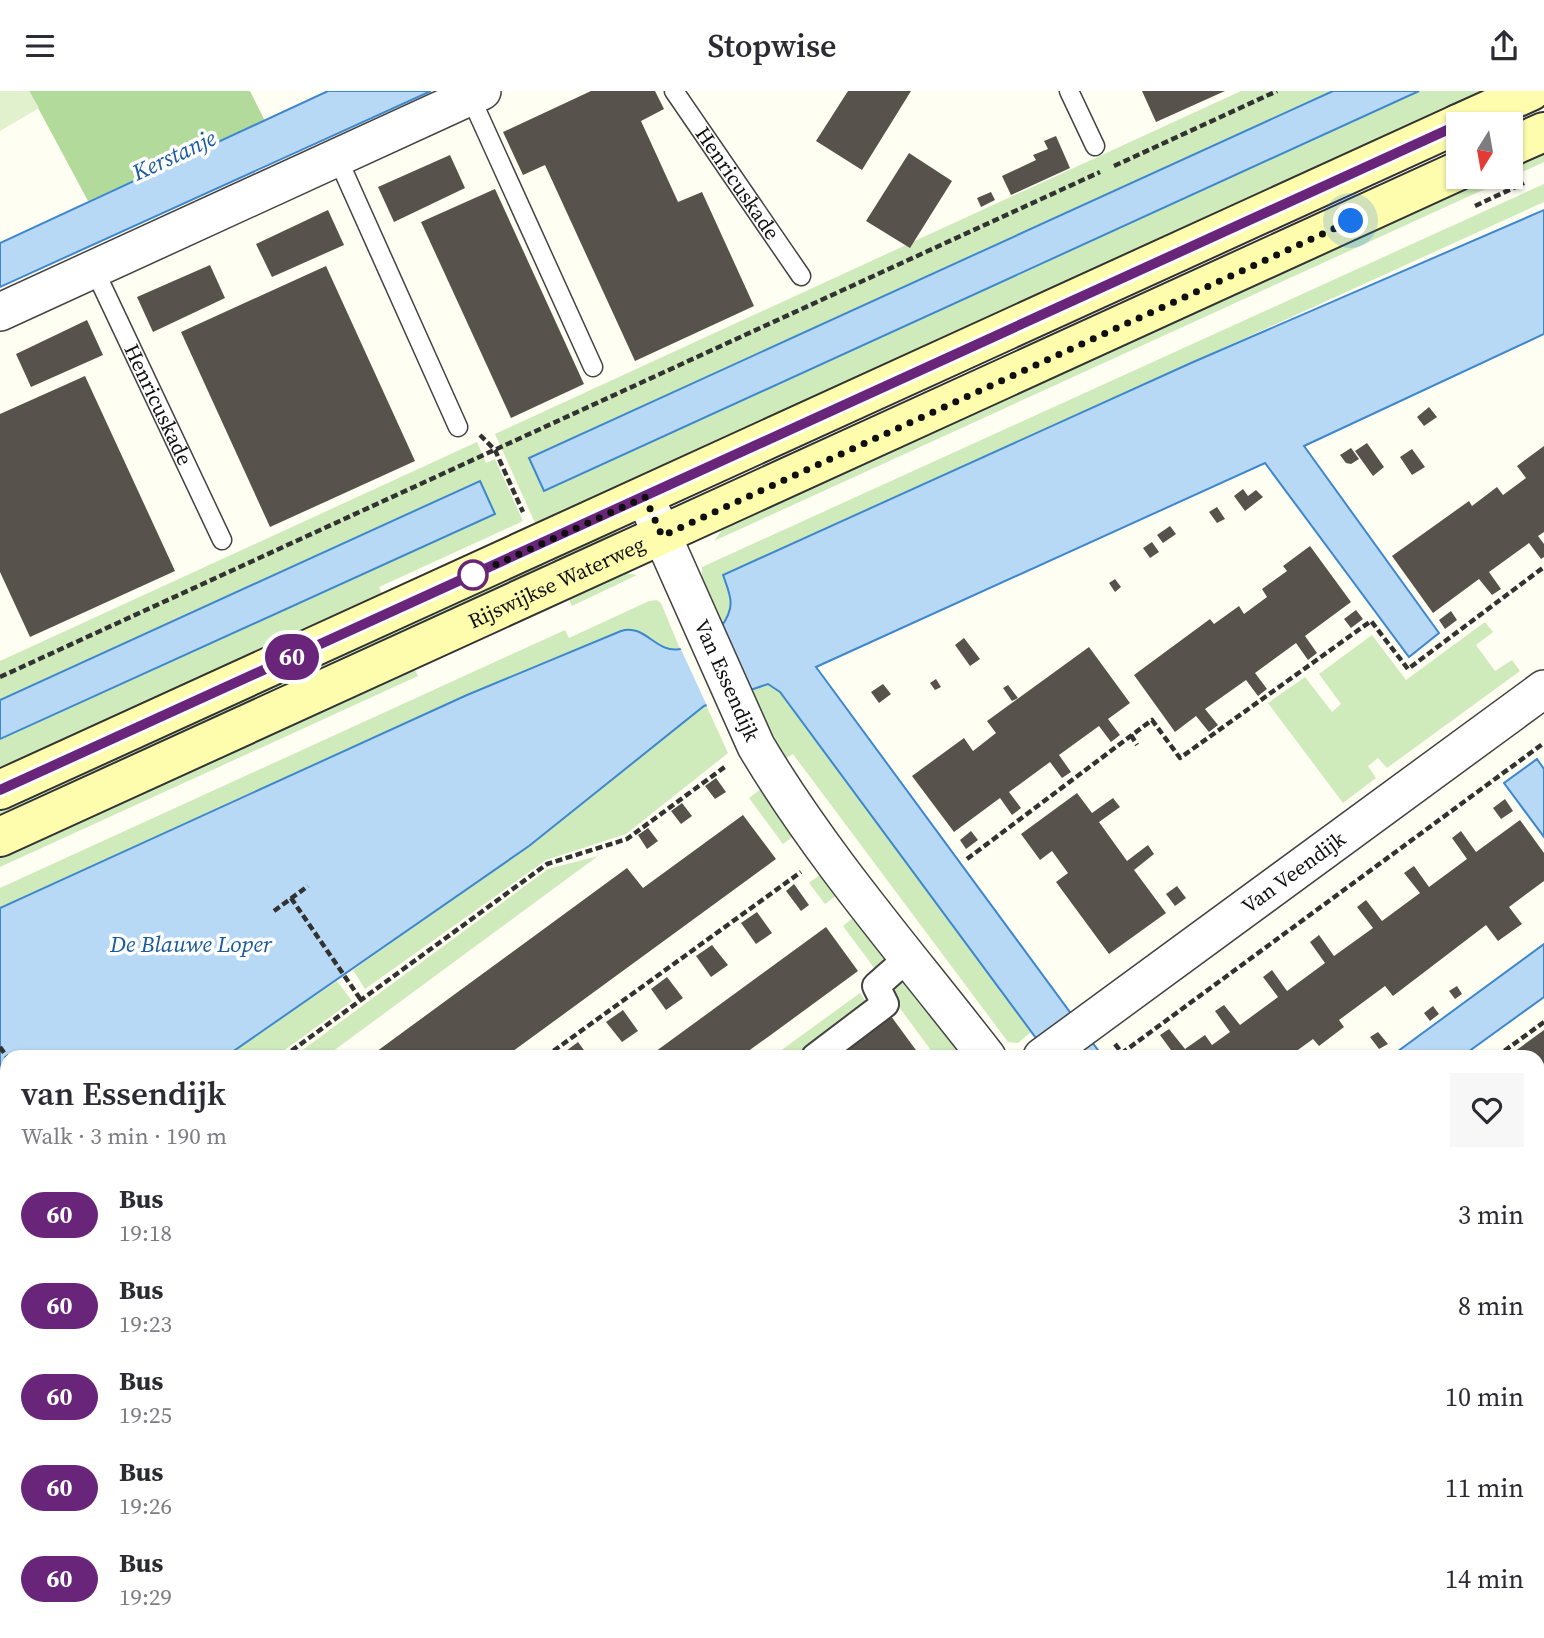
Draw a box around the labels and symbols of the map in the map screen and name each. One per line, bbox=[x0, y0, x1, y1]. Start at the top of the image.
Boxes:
north arrow bbox=[1446, 112, 1522, 189]
water label: Kerstanje bbox=[126, 121, 222, 189]
street label: Henricuskade bbox=[689, 121, 787, 245]
your location bbox=[1333, 203, 1368, 238]
street label: Henricuskade bbox=[117, 339, 200, 470]
street label: Rijswijkse Waterweg bbox=[463, 529, 650, 635]
unlabelled marker bbox=[458, 560, 488, 590]
street label: Van Essendijk bbox=[687, 615, 767, 746]
line badge: 60 bbox=[260, 634, 324, 680]
street label: Van Veendijk bbox=[1235, 824, 1352, 920]
water label: De Blauwe Loper bbox=[109, 928, 273, 960]

